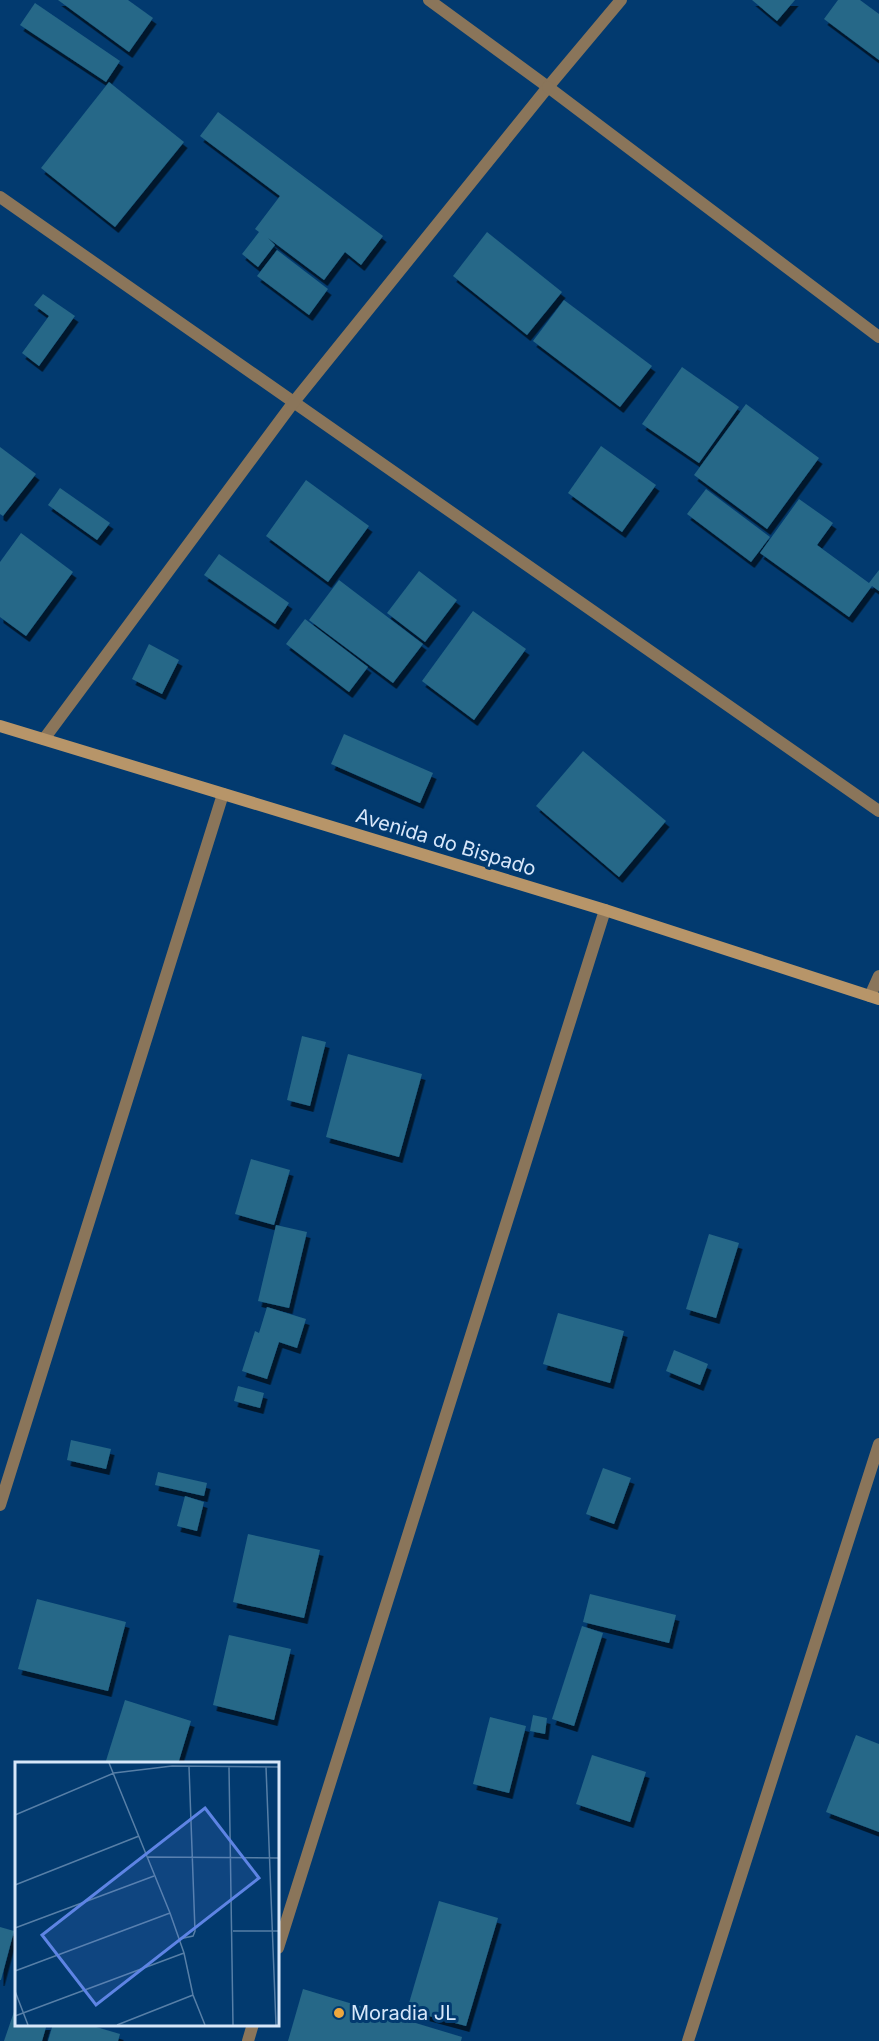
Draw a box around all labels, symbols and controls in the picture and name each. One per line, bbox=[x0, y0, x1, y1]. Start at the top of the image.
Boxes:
street label: Avenida do Bispado bbox=[353, 803, 539, 881]
inset map bbox=[15, 1762, 279, 2026]
place label: Moradia JL bbox=[351, 2001, 457, 2025]
marker: Moradia JL bbox=[332, 2006, 346, 2020]

